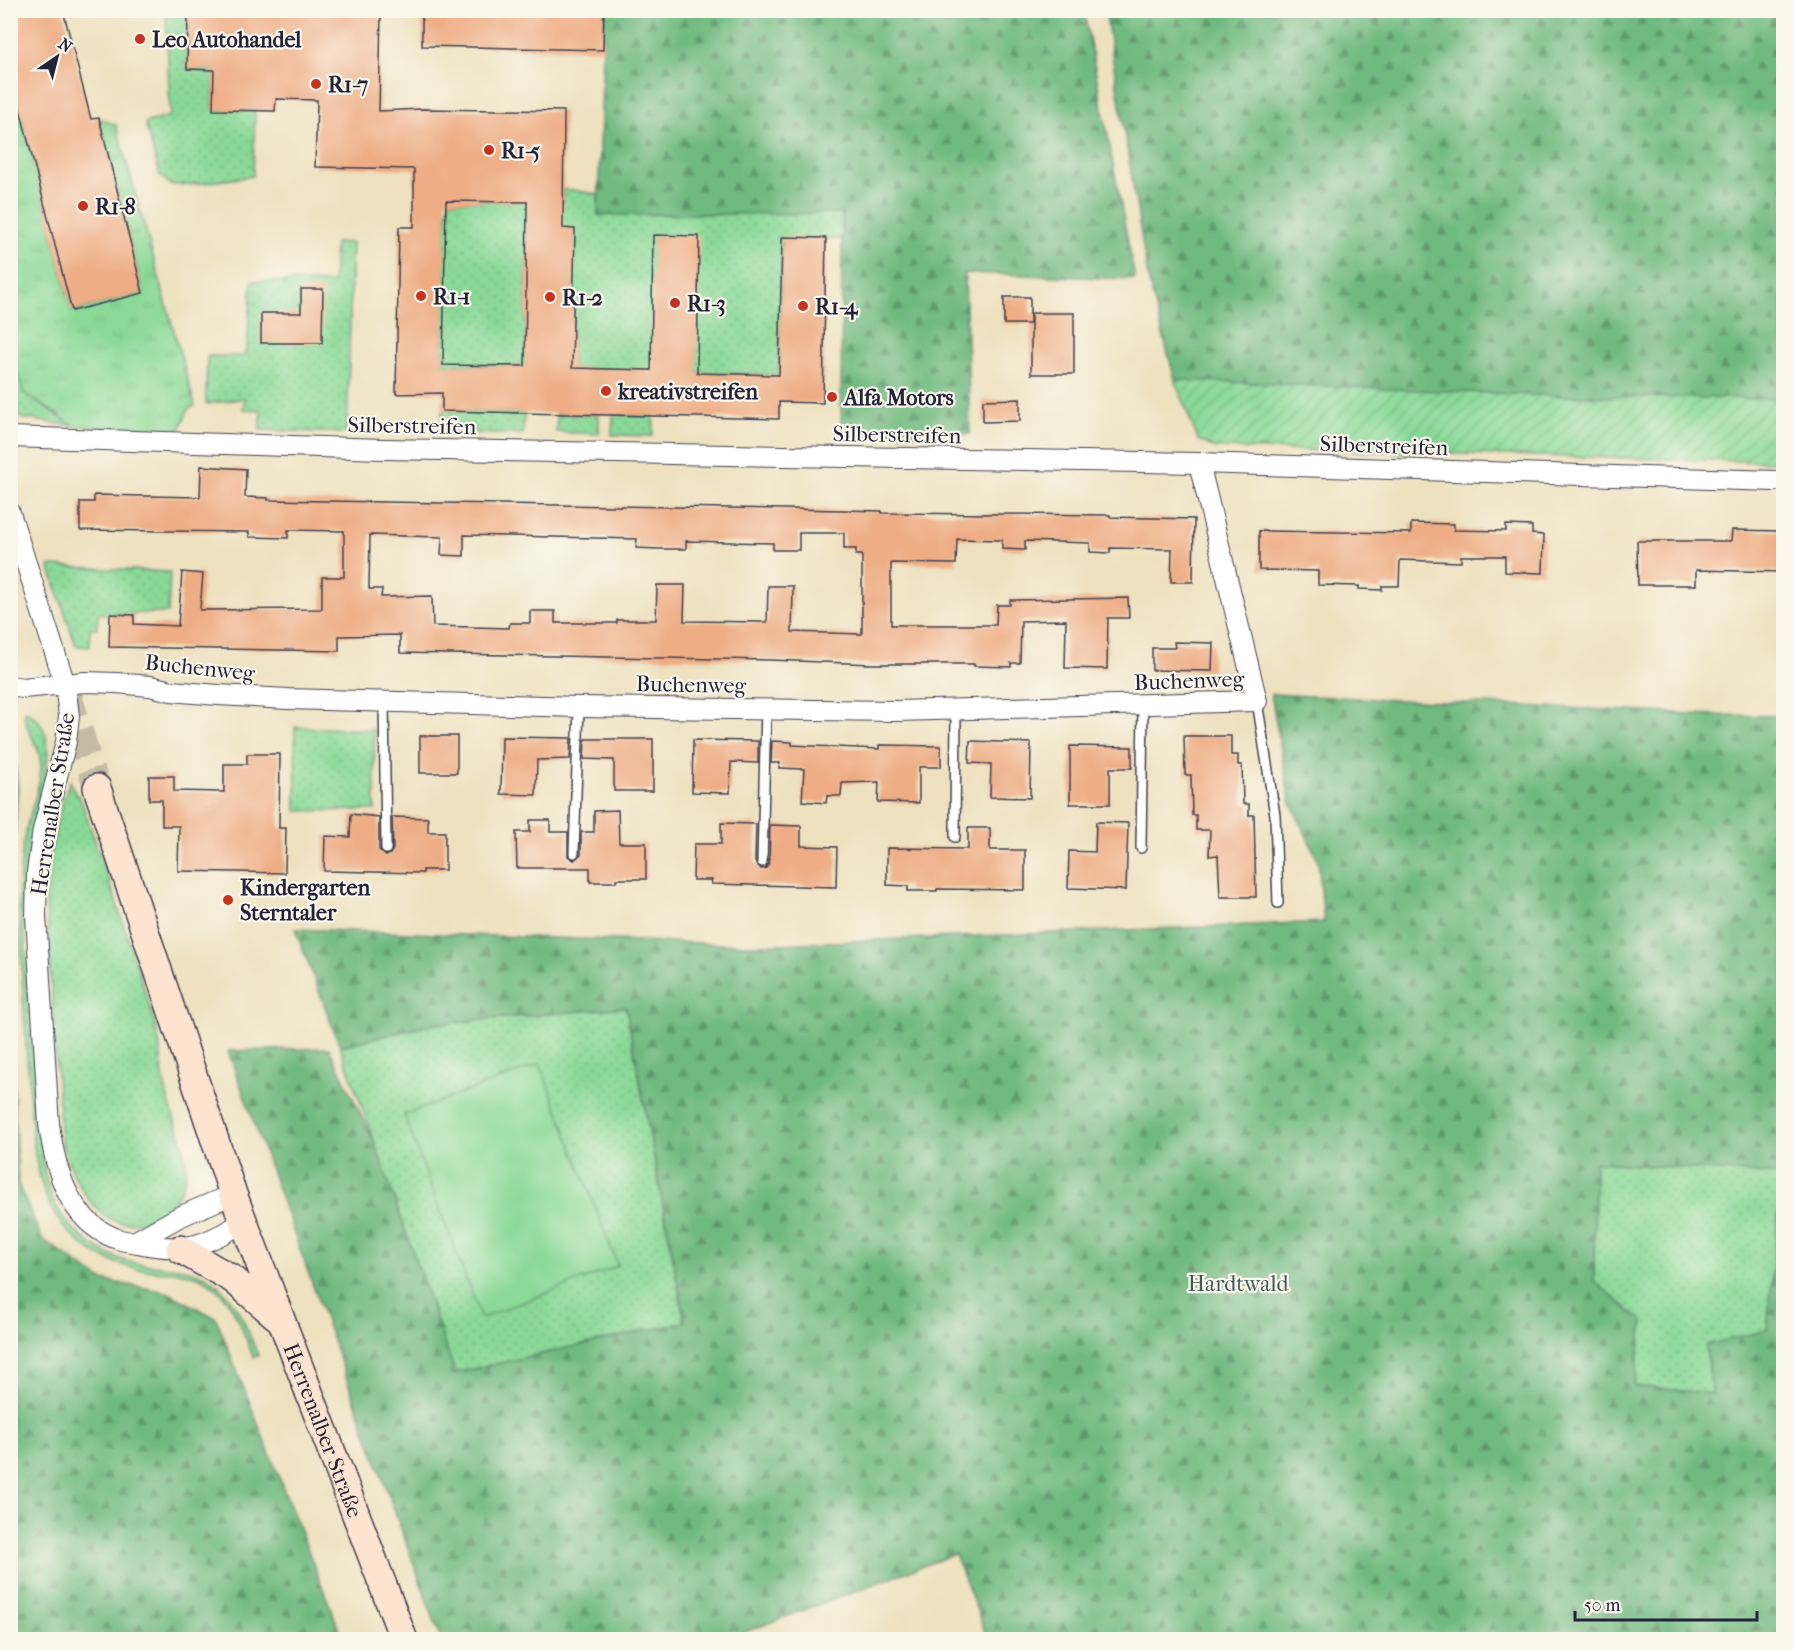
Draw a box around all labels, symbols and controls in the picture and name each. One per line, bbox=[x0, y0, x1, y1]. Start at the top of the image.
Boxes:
north arrow bbox=[27, 27, 87, 87]
place label: Leo Autohandel bbox=[152, 27, 302, 53]
marker: Leo Autohandel bbox=[133, 32, 147, 46]
text: N bbox=[55, 34, 76, 57]
place label: R1-7 bbox=[328, 72, 368, 98]
marker: R1-7 bbox=[309, 77, 323, 91]
place label: R1-5 bbox=[501, 138, 540, 164]
marker: R1-5 bbox=[482, 143, 496, 157]
place label: R1-8 bbox=[95, 194, 136, 220]
marker: R1-8 bbox=[76, 199, 90, 213]
place label: R1-1 bbox=[433, 284, 470, 310]
place label: R1-2 bbox=[562, 285, 603, 311]
marker: R1-1 bbox=[414, 289, 428, 303]
marker: R1-2 bbox=[543, 290, 557, 304]
place label: R1-3 bbox=[687, 291, 726, 317]
place label: R1-4 bbox=[815, 294, 858, 320]
marker: R1-3 bbox=[668, 296, 682, 310]
marker: R1-4 bbox=[796, 299, 810, 313]
place label: kreativstreifen bbox=[617, 379, 758, 405]
marker: kreativstreifen bbox=[599, 384, 613, 398]
place label: Alfa Motors bbox=[842, 385, 954, 411]
marker: Alfa Motors bbox=[825, 390, 839, 404]
street label: Silberstreifen bbox=[347, 412, 477, 440]
street label: Silberstreifen bbox=[832, 421, 962, 449]
street label: Silberstreifen bbox=[1319, 431, 1449, 461]
street label: Buchenweg bbox=[144, 649, 256, 687]
street label: Buchenweg bbox=[1133, 666, 1245, 696]
street label: Buchenweg bbox=[636, 671, 747, 699]
street label: Herrenalber Straße bbox=[26, 711, 80, 897]
place label: Kindergarten Sterntaler bbox=[240, 875, 370, 926]
marker: Kindergarten Sterntaler bbox=[221, 893, 235, 907]
park label: Hardtwald bbox=[1188, 1271, 1289, 1297]
street label: Herrenalber Straße bbox=[277, 1340, 368, 1521]
scale bar bbox=[1575, 1584, 1756, 1622]
text: 50 m bbox=[1584, 1595, 1621, 1616]

